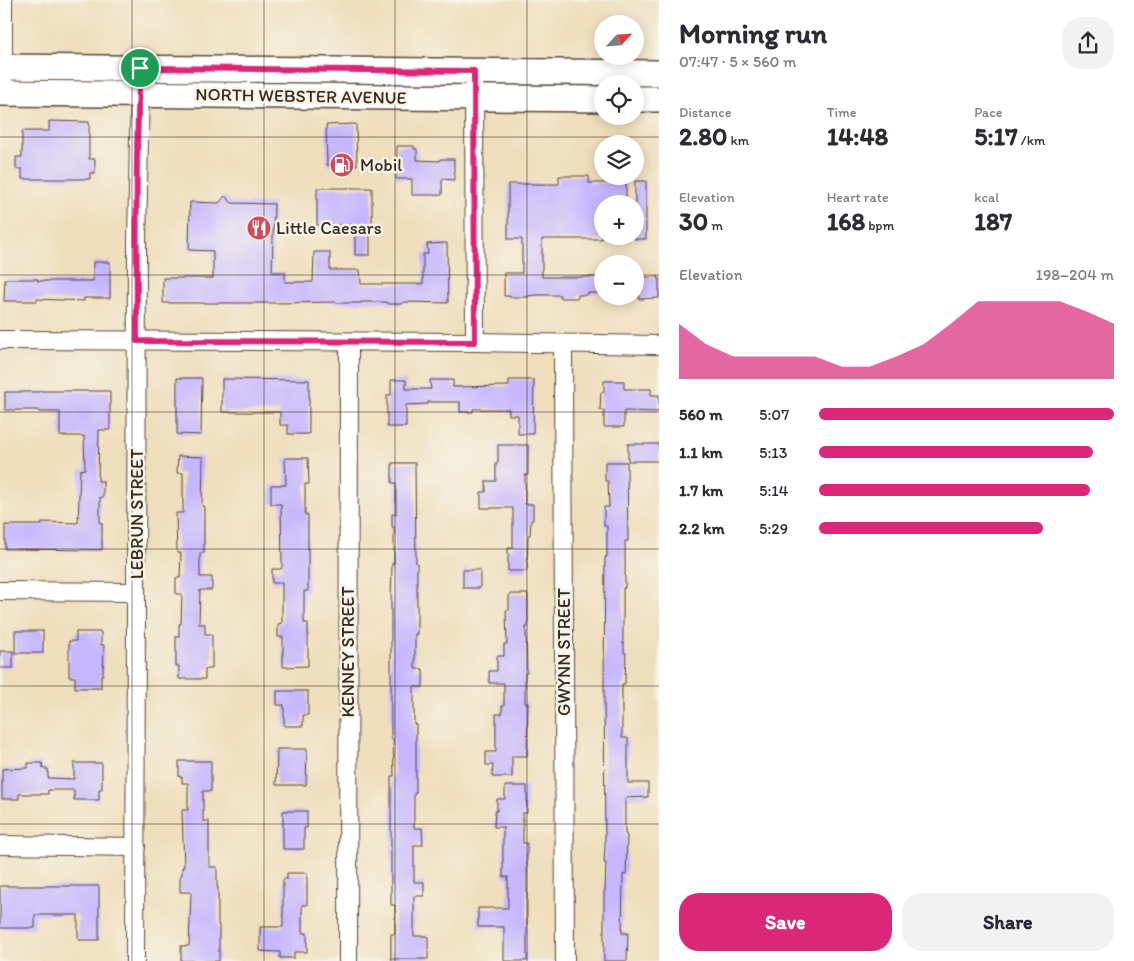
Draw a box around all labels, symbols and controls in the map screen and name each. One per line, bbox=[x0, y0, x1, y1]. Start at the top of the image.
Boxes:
north arrow bbox=[594, 15, 644, 65]
map controls bbox=[594, 15, 644, 305]
text: Morning run bbox=[679, 16, 827, 50]
button: share bbox=[1062, 17, 1114, 69]
pin bbox=[119, 47, 161, 89]
text: 07:47 · 5 × 560 m bbox=[679, 52, 797, 71]
icon: arrive bbox=[126, 54, 154, 82]
button: locate bbox=[594, 75, 644, 125]
street label: NORTH WEBSTER AVENUE bbox=[195, 83, 407, 109]
text: Distance bbox=[679, 104, 731, 121]
text: Time bbox=[827, 104, 857, 121]
text: Pace bbox=[974, 104, 1002, 121]
text: 2.80 bbox=[679, 121, 727, 151]
text: 14:48 bbox=[827, 121, 888, 151]
text: 5:17 bbox=[974, 121, 1018, 151]
text: km bbox=[727, 132, 749, 149]
text: /km bbox=[1018, 132, 1045, 149]
button: layers bbox=[594, 135, 644, 185]
fuel station icon: Mobil bbox=[329, 152, 355, 178]
place label: Mobil bbox=[360, 154, 402, 176]
text: Elevation bbox=[679, 189, 735, 206]
text: Heart rate bbox=[827, 189, 889, 206]
text: kcal bbox=[974, 189, 999, 206]
button: + bbox=[594, 195, 644, 245]
text: 30 bbox=[679, 206, 708, 236]
text: 168 bbox=[827, 206, 865, 236]
text: 187 bbox=[974, 206, 1012, 236]
restaurant icon: Little Caesars bbox=[246, 215, 272, 241]
place label: Little Caesars bbox=[276, 217, 382, 239]
text: m bbox=[708, 217, 723, 234]
text: bpm bbox=[865, 217, 894, 234]
button: − bbox=[594, 255, 644, 305]
text: Elevation bbox=[679, 265, 743, 284]
text: 198–204 m bbox=[1036, 265, 1114, 284]
text: 560 m bbox=[679, 405, 723, 424]
text: 5:07 bbox=[759, 405, 789, 424]
text: 1.1 km bbox=[679, 443, 723, 462]
text: 5:13 bbox=[759, 443, 787, 462]
street label: LEBRUN STREET bbox=[126, 449, 148, 579]
text: 1.7 km bbox=[679, 481, 723, 500]
text: 5:14 bbox=[759, 481, 788, 500]
text: 2.2 km bbox=[679, 519, 725, 538]
text: 5:29 bbox=[759, 519, 788, 538]
street label: KENNEY STREET bbox=[337, 586, 359, 718]
street label: GWYNN STREET bbox=[553, 588, 575, 716]
button: Save bbox=[679, 893, 892, 951]
button: Share bbox=[902, 893, 1114, 951]

